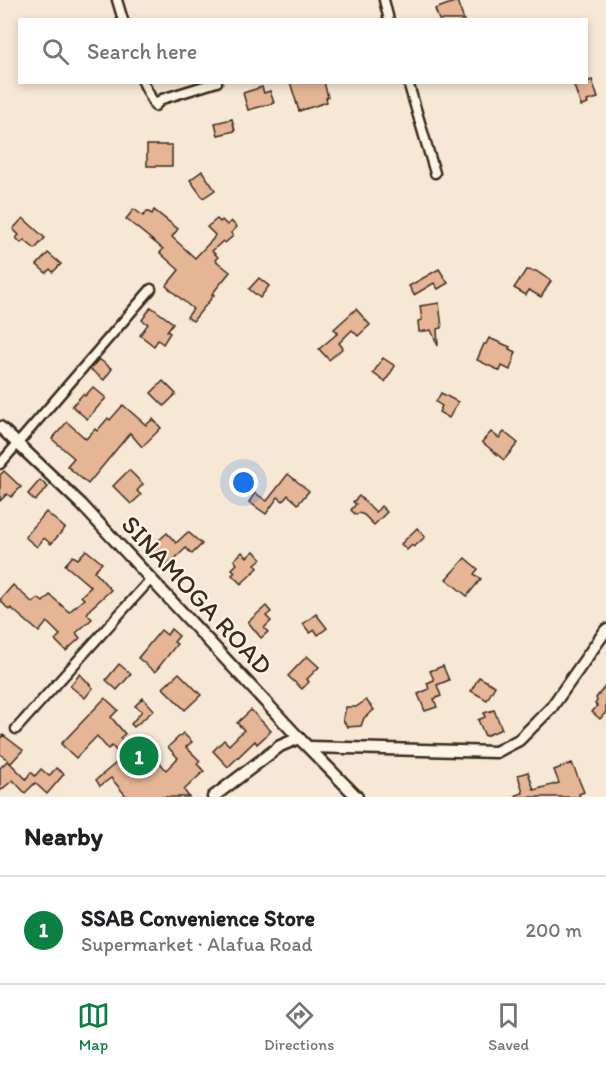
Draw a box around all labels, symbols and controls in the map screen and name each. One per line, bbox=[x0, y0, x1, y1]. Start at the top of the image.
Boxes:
search box bbox=[18, 18, 588, 84]
icon: search bbox=[39, 35, 72, 68]
text: Search here bbox=[87, 38, 197, 65]
your location bbox=[229, 468, 258, 497]
street label: SINAMOGA ROAD bbox=[115, 509, 279, 681]
pin: 1 bbox=[120, 734, 158, 778]
text: Nearby bbox=[24, 820, 103, 852]
text: SSAB Convenience Store bbox=[81, 905, 315, 932]
text: 1 bbox=[39, 918, 48, 942]
text: 200 m bbox=[526, 918, 582, 942]
text: Supermarket · Alafua Road bbox=[81, 932, 312, 956]
tab: Map bbox=[77, 999, 110, 1054]
tab: Directions bbox=[264, 999, 334, 1054]
tab: Saved bbox=[488, 999, 529, 1054]

